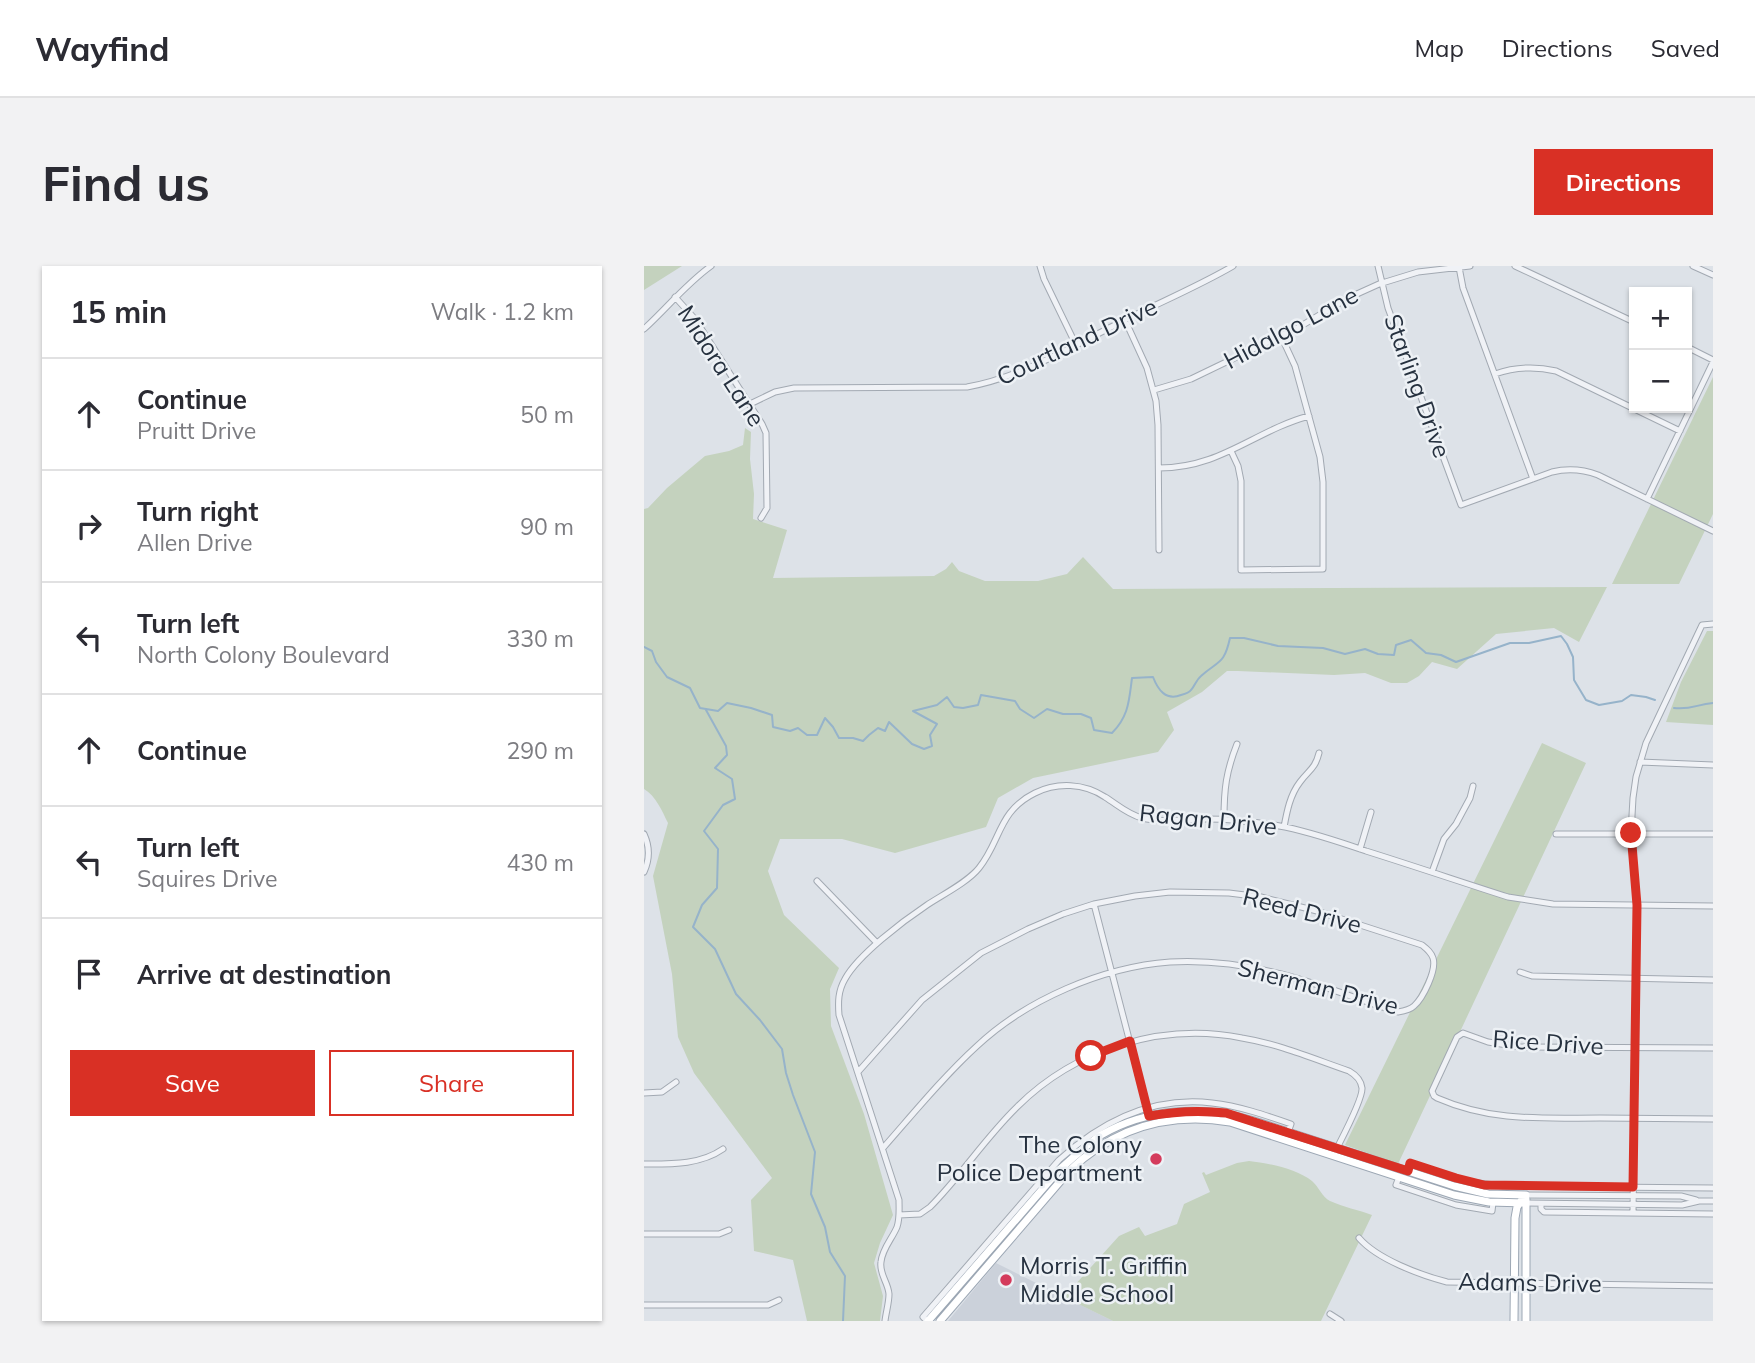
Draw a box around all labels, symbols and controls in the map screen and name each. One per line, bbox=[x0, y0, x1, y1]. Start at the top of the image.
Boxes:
text: Wayfind bbox=[35, 28, 170, 69]
text: Map bbox=[1414, 33, 1464, 63]
text: Directions bbox=[1502, 33, 1613, 63]
text: Saved bbox=[1651, 33, 1720, 63]
button: Directions bbox=[1534, 149, 1713, 215]
text: Find us bbox=[42, 152, 210, 213]
street label: Hidalgo Lane bbox=[1218, 279, 1363, 375]
map controls bbox=[1629, 287, 1692, 413]
button: + bbox=[1629, 287, 1692, 350]
street label: Courtland Drive bbox=[992, 291, 1162, 391]
text: 15 min bbox=[70, 293, 167, 331]
text: Walk · 1.2 km bbox=[430, 297, 574, 326]
street label: Midora Lane bbox=[672, 299, 772, 432]
street label: Starling Drive bbox=[1378, 310, 1458, 462]
button: − bbox=[1629, 350, 1692, 413]
text: Continue bbox=[137, 383, 247, 416]
icon: ahead bbox=[70, 395, 108, 433]
text: 50 m bbox=[520, 400, 574, 429]
text: Pruitt Drive bbox=[137, 416, 256, 445]
text: Turn right bbox=[137, 495, 258, 528]
icon: right bbox=[70, 507, 108, 545]
text: 90 m bbox=[520, 512, 574, 541]
text: Allen Drive bbox=[137, 528, 252, 557]
text: Turn left bbox=[137, 607, 239, 640]
icon: left bbox=[70, 619, 108, 657]
text: 330 m bbox=[506, 624, 574, 653]
text: North Colony Boulevard bbox=[137, 640, 390, 669]
icon: ahead bbox=[70, 731, 108, 769]
text: Continue bbox=[137, 734, 247, 767]
text: 290 m bbox=[506, 736, 574, 765]
street label: Ragan Drive bbox=[1138, 797, 1278, 841]
route end bbox=[1615, 817, 1646, 848]
text: Turn left bbox=[137, 831, 239, 864]
icon: left bbox=[70, 843, 108, 881]
text: 430 m bbox=[506, 848, 574, 877]
text: Squires Drive bbox=[137, 864, 278, 893]
street label: Reed Drive bbox=[1240, 881, 1365, 939]
street label: Sherman Drive bbox=[1235, 952, 1402, 1020]
icon: arrive bbox=[70, 955, 108, 993]
text: Arrive at destination bbox=[137, 958, 392, 991]
street label: Rice Drive bbox=[1492, 1023, 1605, 1061]
route start bbox=[1075, 1040, 1106, 1071]
button: Save bbox=[70, 1050, 315, 1116]
button: Share bbox=[329, 1050, 574, 1116]
place label: The Colony Police Department bbox=[937, 1129, 1142, 1187]
marker: The Colony Police Department bbox=[1148, 1151, 1164, 1167]
place label: Morris T. Griffin Middle School bbox=[1020, 1250, 1188, 1308]
street label: Adams Drive bbox=[1458, 1266, 1602, 1298]
marker: Morris T. Griffin Middle School bbox=[998, 1272, 1014, 1288]

